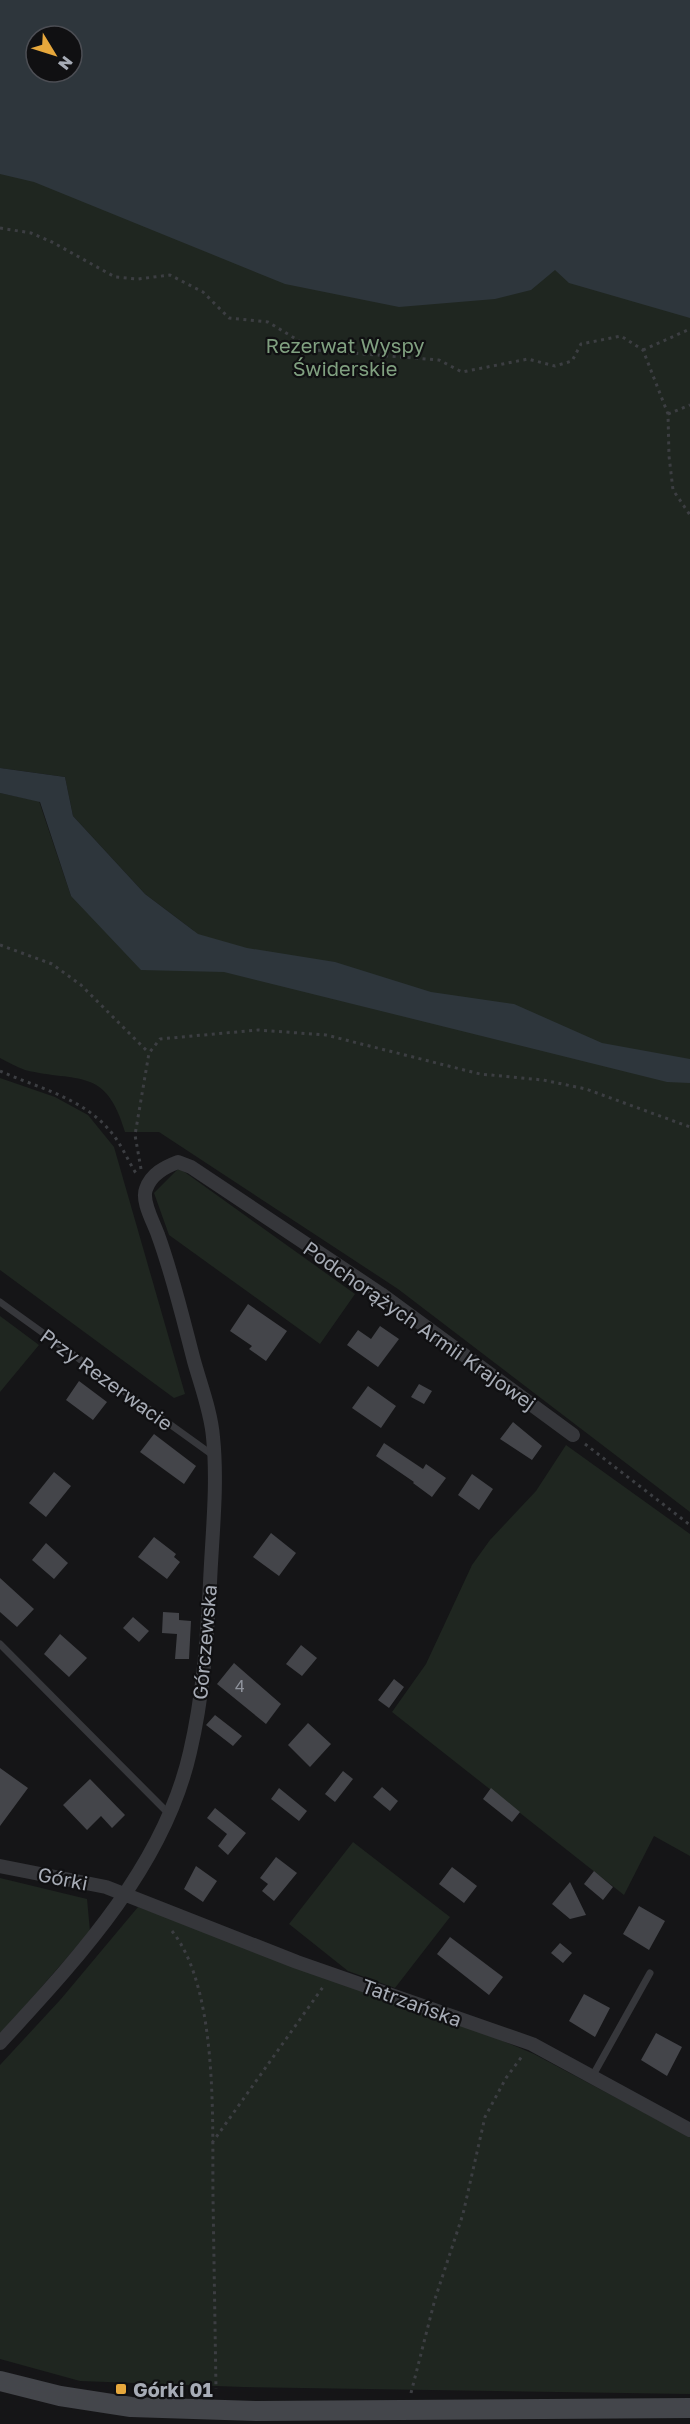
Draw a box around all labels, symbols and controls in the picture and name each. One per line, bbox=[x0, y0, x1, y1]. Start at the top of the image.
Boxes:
north arrow bbox=[24, 24, 84, 84]
text: N bbox=[54, 52, 77, 74]
park label: Rezerwat Wyspy Świderskie bbox=[266, 333, 425, 380]
street label: Podchorążych Armii Krajowej bbox=[299, 1235, 541, 1415]
street label: Przy Rezerwacie bbox=[36, 1323, 178, 1435]
street label: Górczewska bbox=[187, 1583, 221, 1701]
house number: 4 bbox=[235, 1676, 245, 1696]
street label: Górki bbox=[36, 1861, 90, 1895]
street label: Tatrzańska bbox=[359, 1973, 465, 2031]
place label: Górki 01 bbox=[133, 2377, 213, 2401]
marker: Górki 01 bbox=[114, 2382, 128, 2396]

